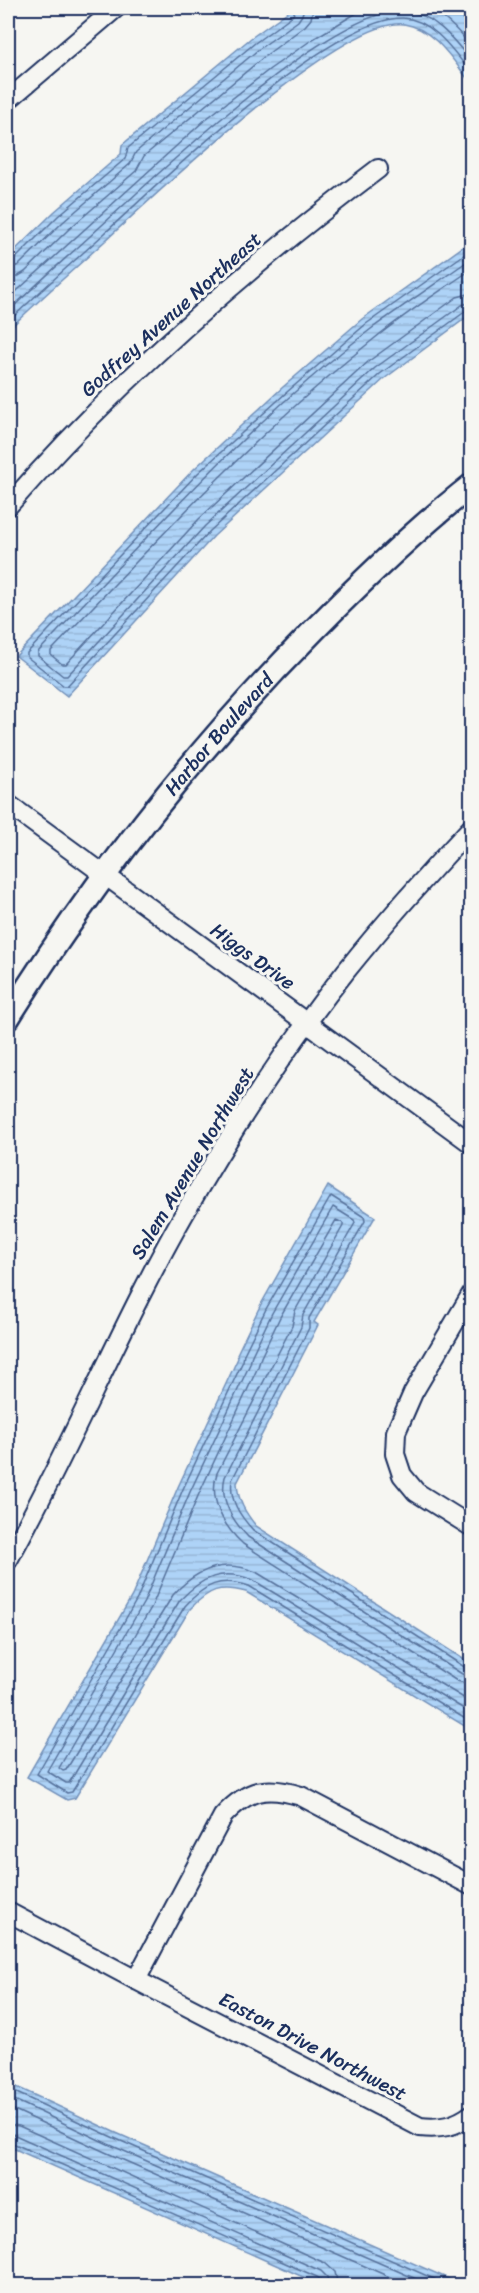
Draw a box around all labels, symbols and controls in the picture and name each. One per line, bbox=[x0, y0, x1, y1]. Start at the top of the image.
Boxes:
street label: Godfrey Avenue Northeast bbox=[73, 223, 270, 406]
street label: Harbor Boulevard bbox=[155, 664, 284, 804]
street label: Higgs Drive bbox=[203, 913, 303, 1000]
street label: Salem Avenue Northwest bbox=[121, 1060, 264, 1266]
street label: Easton Drive Northwest bbox=[212, 1982, 413, 2111]

